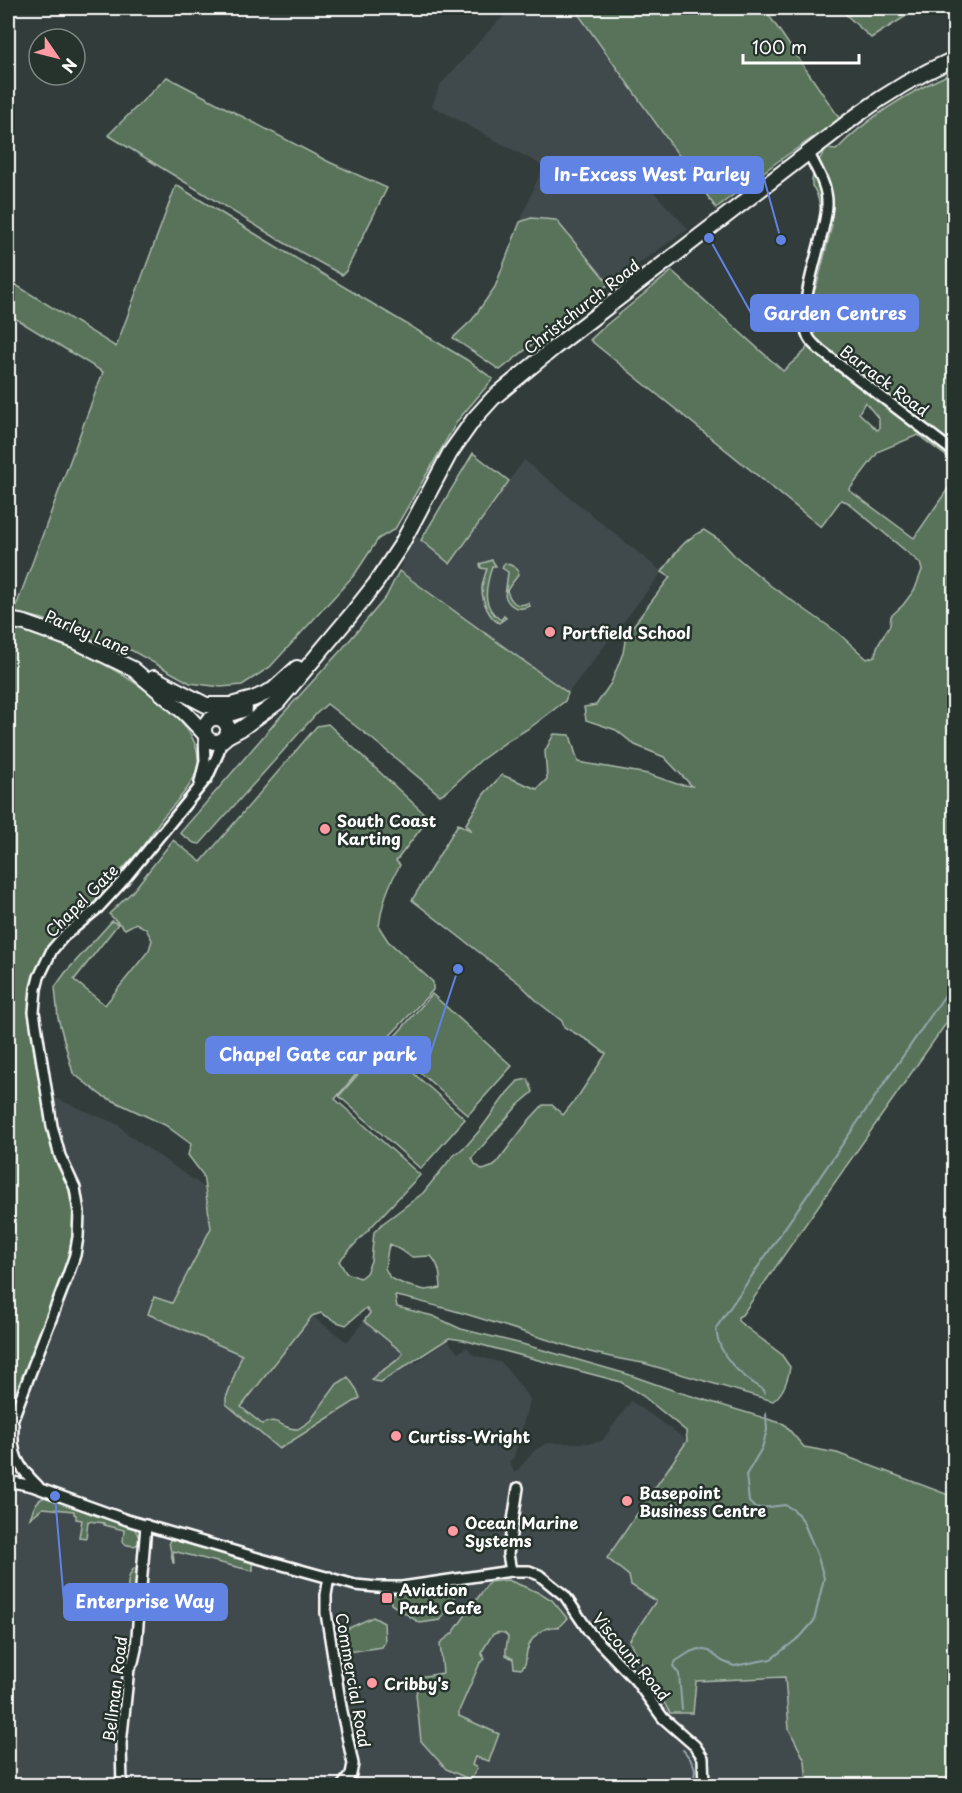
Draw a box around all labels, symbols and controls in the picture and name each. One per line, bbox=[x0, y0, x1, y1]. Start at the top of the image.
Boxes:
north arrow bbox=[27, 27, 87, 87]
scale bar bbox=[743, 27, 858, 65]
text: 100 m bbox=[752, 33, 807, 60]
text: N bbox=[57, 54, 84, 78]
callout: In-Excess West Parley bbox=[541, 157, 763, 193]
text: In-Excess West Parley bbox=[554, 160, 750, 187]
street label: Christchurch Road bbox=[518, 253, 644, 359]
callout: Garden Centres bbox=[751, 295, 918, 331]
text: Garden Centres bbox=[764, 299, 907, 326]
street label: Barrack Road bbox=[835, 339, 935, 421]
street label: Parley Lane bbox=[42, 603, 134, 661]
place label: Portfield School bbox=[562, 620, 691, 644]
marker: Portfield School bbox=[543, 625, 557, 639]
place label: South Coast Karting bbox=[337, 808, 437, 850]
marker: South Coast Karting bbox=[318, 822, 332, 836]
street label: Chapel Gate bbox=[39, 858, 123, 942]
callout: Chapel Gate car park bbox=[206, 1037, 430, 1073]
text: Chapel Gate car park bbox=[219, 1040, 417, 1067]
place label: Curtiss-Wright bbox=[408, 1424, 531, 1448]
marker: Curtiss-Wright bbox=[389, 1429, 403, 1443]
place label: Basepoint Business Centre bbox=[639, 1480, 767, 1522]
marker: Basepoint Business Centre bbox=[620, 1494, 634, 1508]
place label: Ocean Marine Systems bbox=[465, 1510, 578, 1552]
marker: Ocean Marine Systems bbox=[446, 1524, 460, 1538]
place label: Aviation Park Cafe bbox=[399, 1577, 482, 1619]
callout: Enterprise Way bbox=[64, 1584, 227, 1620]
text: Enterprise Way bbox=[75, 1587, 215, 1614]
marker: Aviation Park Cafe bbox=[380, 1591, 394, 1605]
street label: Viscount Road bbox=[588, 1606, 676, 1706]
street label: Commercial Road bbox=[330, 1611, 378, 1749]
street label: Bellman Road bbox=[96, 1635, 132, 1743]
place label: Cribby's bbox=[384, 1671, 449, 1695]
marker: Cribby's bbox=[365, 1676, 379, 1690]

